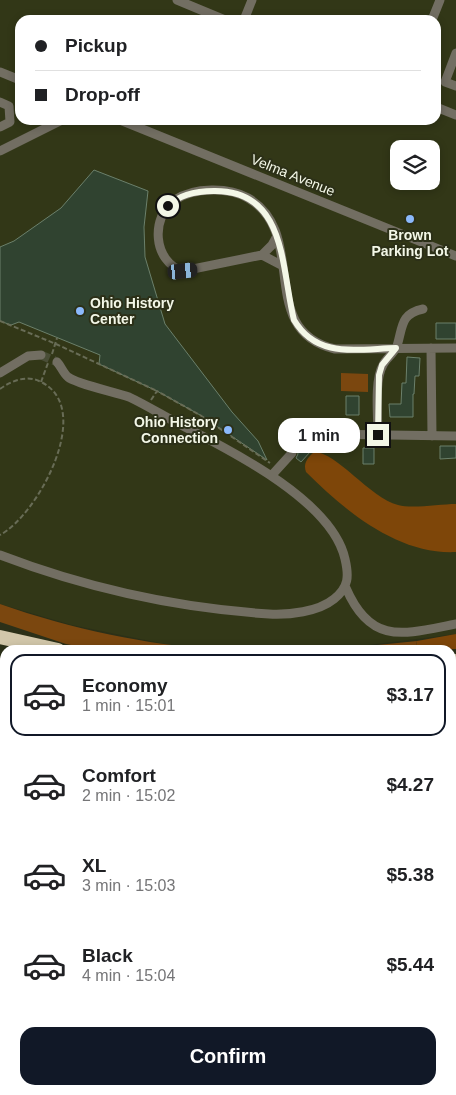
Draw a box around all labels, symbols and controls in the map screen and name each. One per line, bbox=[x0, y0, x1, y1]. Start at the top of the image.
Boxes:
text: Pickup bbox=[65, 35, 127, 56]
text: Drop-off bbox=[65, 84, 140, 105]
map controls bbox=[390, 140, 440, 190]
button: layers bbox=[390, 140, 440, 190]
street label: Velma Avenue bbox=[249, 151, 338, 199]
route start bbox=[157, 195, 179, 217]
marker: Brown Parking Lot bbox=[404, 213, 416, 225]
place label: Brown Parking Lot bbox=[371, 227, 449, 259]
car bbox=[167, 262, 198, 280]
place label: Ohio History Center bbox=[90, 295, 174, 327]
marker: Ohio History Center bbox=[74, 305, 86, 317]
place label: Ohio History Connection bbox=[134, 414, 218, 446]
callout: 1 min bbox=[278, 418, 360, 452]
marker: Ohio History Connection bbox=[222, 424, 234, 436]
route end bbox=[367, 424, 389, 446]
text: 1 min bbox=[298, 427, 340, 444]
icon: car bbox=[22, 673, 67, 718]
text: Economy bbox=[82, 675, 168, 696]
text: $3.17 bbox=[386, 684, 434, 705]
text: 1 min · 15:01 bbox=[82, 697, 175, 714]
icon: car bbox=[22, 763, 67, 808]
text: Comfort bbox=[82, 765, 156, 786]
text: $4.27 bbox=[386, 774, 434, 795]
text: 2 min · 15:02 bbox=[82, 787, 175, 804]
icon: car bbox=[22, 853, 67, 898]
text: XL bbox=[82, 855, 106, 876]
text: $5.38 bbox=[386, 864, 434, 885]
text: 3 min · 15:03 bbox=[82, 877, 175, 894]
icon: car bbox=[22, 943, 67, 988]
text: Black bbox=[82, 945, 133, 966]
text: $5.44 bbox=[386, 954, 434, 975]
text: 4 min · 15:04 bbox=[82, 967, 175, 984]
button: Confirm bbox=[20, 1027, 436, 1085]

